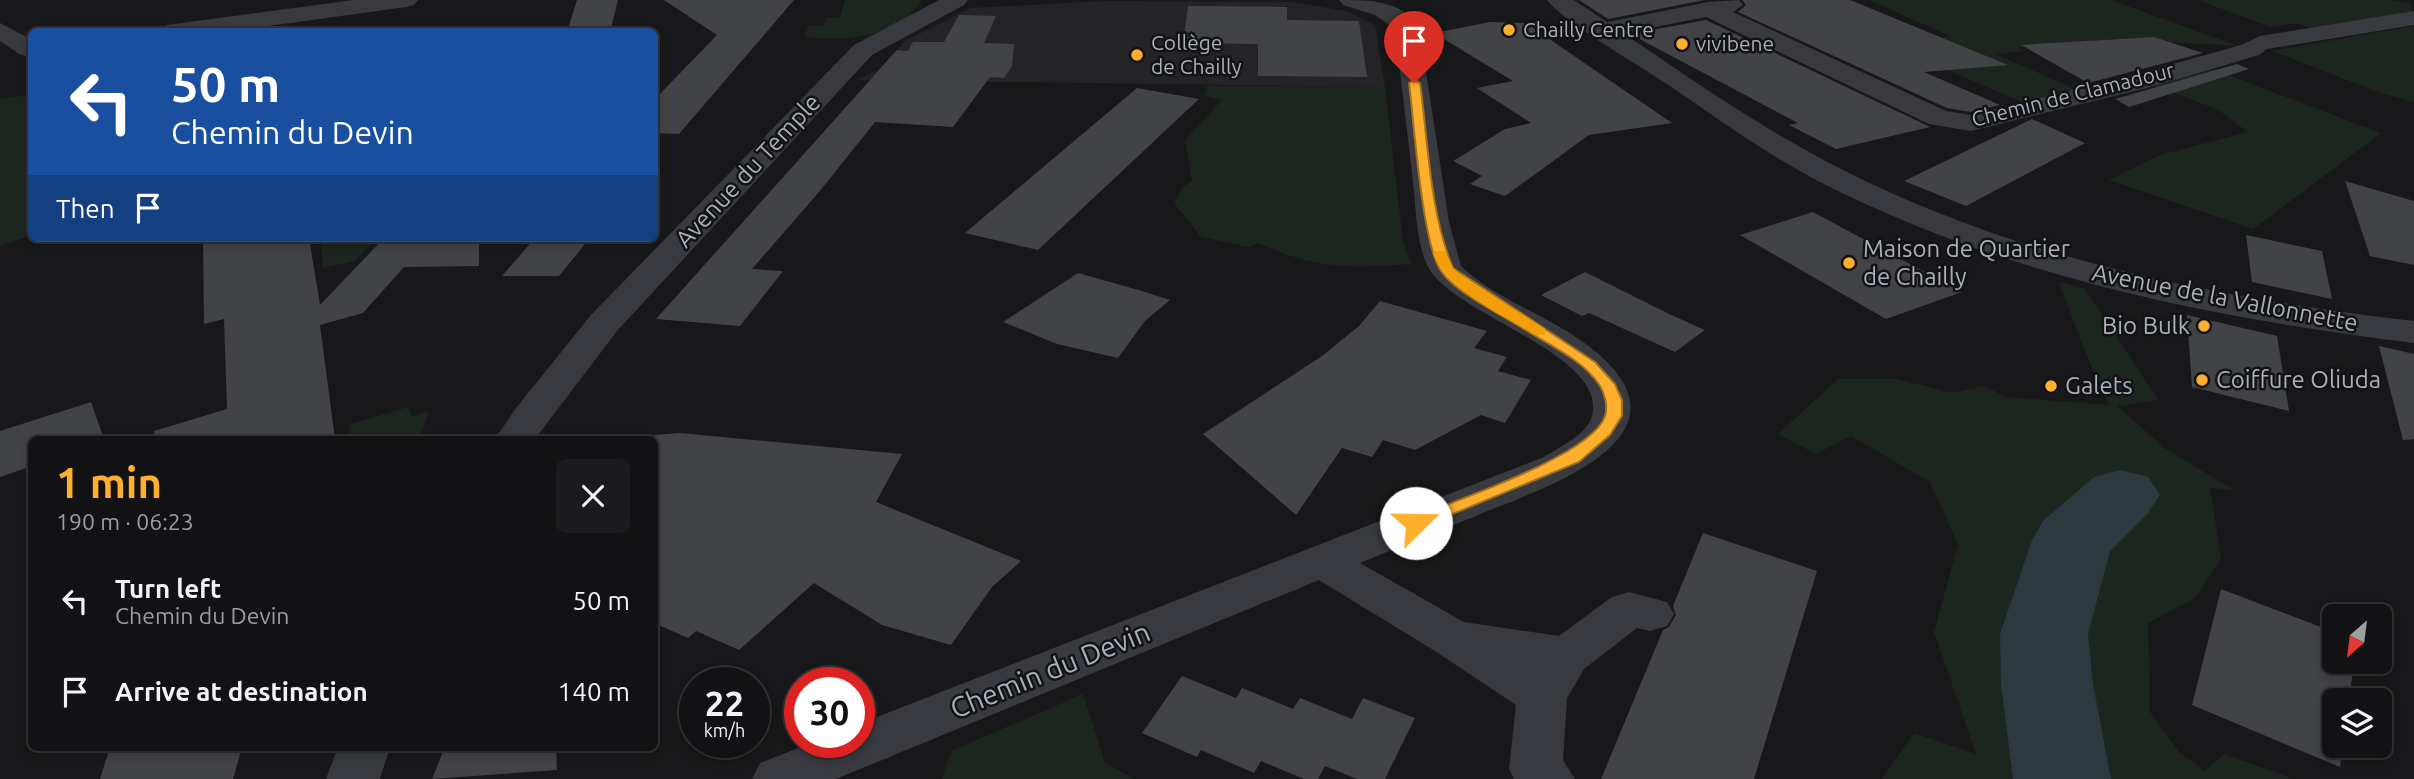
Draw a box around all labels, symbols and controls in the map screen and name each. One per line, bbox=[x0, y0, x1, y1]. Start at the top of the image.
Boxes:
pin bbox=[1384, 11, 1444, 83]
place label: Chailly Centre bbox=[1523, 17, 1654, 41]
icon: arrive bbox=[1395, 22, 1433, 60]
marker: Chailly Centre bbox=[1501, 22, 1517, 38]
place label: Collège de Chailly bbox=[1151, 30, 1242, 78]
place label: vivibene bbox=[1696, 31, 1774, 55]
marker: vivibene bbox=[1674, 36, 1690, 52]
marker: Collège de Chailly bbox=[1129, 47, 1145, 63]
icon: left bbox=[56, 56, 147, 147]
text: 50 m bbox=[171, 56, 280, 111]
street label: Chemin de Clamadour bbox=[1969, 57, 2177, 131]
street label: Avenue du Temple bbox=[670, 89, 825, 253]
text: Chemin du Devin bbox=[171, 114, 414, 150]
icon: arrive bbox=[129, 189, 167, 227]
text: Then bbox=[56, 194, 115, 223]
place label: Maison de Quartier de Chailly bbox=[1863, 235, 2070, 290]
marker: Maison de Quartier de Chailly bbox=[1841, 255, 1857, 271]
street label: Avenue de la Vallonnette bbox=[2090, 259, 2360, 337]
place label: Bio Bulk bbox=[2102, 312, 2190, 339]
marker: Bio Bulk bbox=[2196, 318, 2212, 334]
place label: Coiffure Oliuda bbox=[2216, 366, 2381, 393]
place label: Galets bbox=[2065, 372, 2133, 399]
marker: Coiffure Oliuda bbox=[2194, 372, 2210, 388]
marker: Galets bbox=[2043, 378, 2059, 394]
text: 1 min bbox=[56, 459, 162, 506]
button: close bbox=[556, 459, 630, 533]
position arrow bbox=[1379, 486, 1453, 560]
text: 190 m · 06:23 bbox=[56, 509, 194, 534]
text: Turn left bbox=[115, 574, 221, 603]
icon: left bbox=[56, 582, 94, 620]
text: 50 m bbox=[572, 586, 630, 615]
text: Chemin du Devin bbox=[115, 603, 290, 628]
north arrow bbox=[2322, 604, 2392, 674]
map controls bbox=[2322, 604, 2392, 758]
street label: Chemin du Devin bbox=[946, 615, 1154, 724]
speed limit sign: 30 bbox=[784, 667, 875, 758]
icon: arrive bbox=[56, 673, 94, 711]
text: Arrive at destination bbox=[115, 677, 368, 706]
text: 140 m bbox=[558, 677, 630, 706]
text: 22 bbox=[705, 683, 744, 723]
button: layers bbox=[2322, 688, 2392, 758]
text: km/h bbox=[704, 720, 745, 740]

